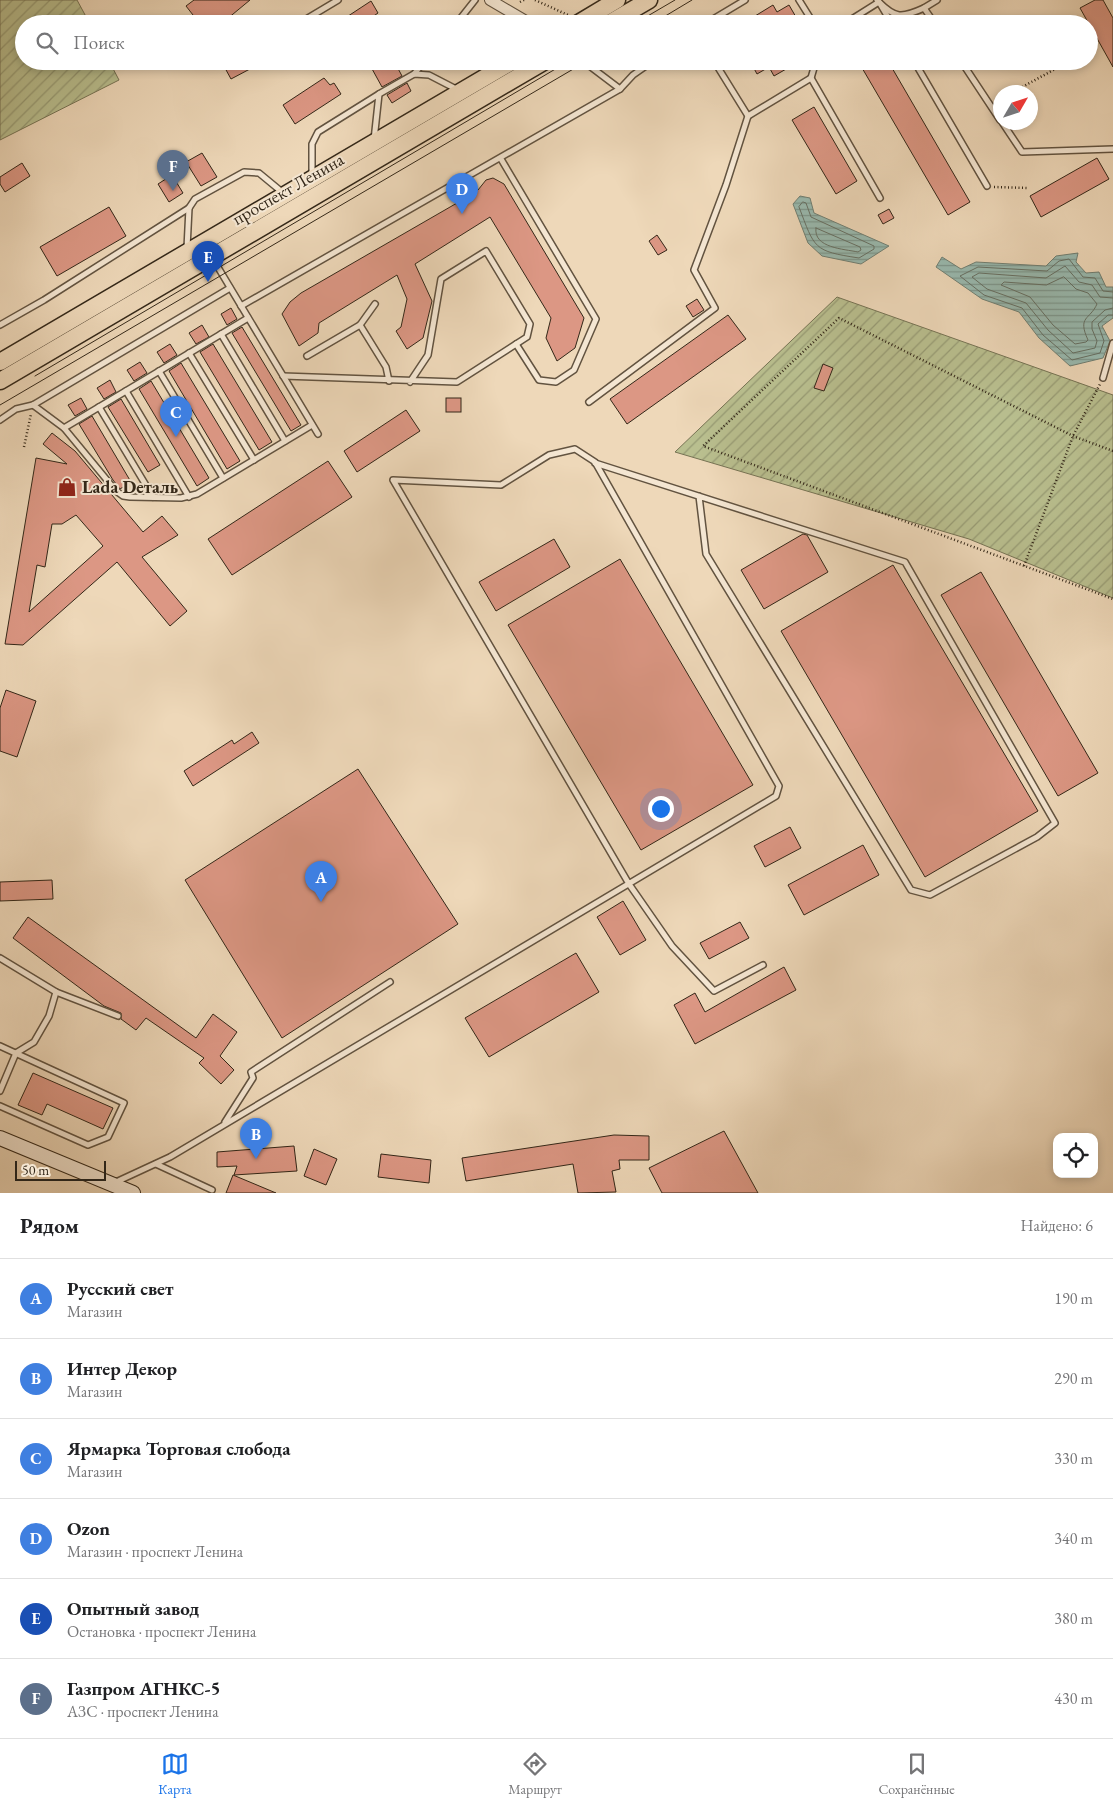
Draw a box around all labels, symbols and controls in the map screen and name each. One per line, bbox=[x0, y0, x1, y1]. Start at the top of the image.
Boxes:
search box bbox=[15, 15, 1098, 70]
icon: search bbox=[33, 29, 61, 57]
text: Поиск bbox=[73, 30, 125, 55]
north arrow bbox=[993, 85, 1038, 130]
street label: проспект Ленина bbox=[228, 147, 348, 230]
pin: F bbox=[157, 150, 189, 191]
pin: D bbox=[446, 173, 478, 214]
pin: E bbox=[192, 241, 224, 282]
pin: C bbox=[160, 396, 192, 437]
place label: Lada Dеталь bbox=[82, 475, 178, 498]
shop icon: Lada Dеталь bbox=[56, 476, 78, 498]
your location bbox=[648, 796, 674, 822]
pin: A bbox=[305, 861, 337, 902]
pin: B bbox=[240, 1118, 272, 1159]
map controls bbox=[1053, 1133, 1098, 1178]
button: locate bbox=[1053, 1133, 1098, 1178]
scale bar bbox=[15, 1158, 106, 1181]
text: 50 m bbox=[22, 1161, 49, 1179]
text: Рядом bbox=[20, 1212, 79, 1239]
text: Найдено: 6 bbox=[1021, 1215, 1093, 1236]
text: Русский свет bbox=[67, 1276, 174, 1301]
text: A bbox=[30, 1288, 42, 1309]
text: 190 m bbox=[1054, 1288, 1093, 1309]
text: Магазин bbox=[67, 1301, 122, 1322]
text: Интер Декор bbox=[67, 1356, 177, 1381]
text: B bbox=[31, 1368, 41, 1389]
text: 290 m bbox=[1054, 1368, 1093, 1389]
text: Магазин bbox=[67, 1381, 122, 1402]
text: Ярмарка Торговая слобода bbox=[67, 1436, 291, 1461]
text: C bbox=[30, 1448, 42, 1469]
text: 330 m bbox=[1054, 1448, 1093, 1469]
text: Магазин bbox=[67, 1461, 122, 1482]
text: Ozon bbox=[67, 1516, 110, 1541]
text: D bbox=[30, 1528, 42, 1549]
text: 340 m bbox=[1054, 1528, 1093, 1549]
text: Магазин · проспект Ленина bbox=[67, 1541, 243, 1562]
text: Опытный завод bbox=[67, 1596, 199, 1621]
text: E bbox=[31, 1608, 41, 1629]
text: 380 m bbox=[1054, 1608, 1093, 1629]
text: Остановка · проспект Ленина bbox=[67, 1621, 256, 1642]
text: Газпром АГНКС-5 bbox=[67, 1676, 221, 1701]
text: F bbox=[32, 1688, 40, 1709]
text: 430 m bbox=[1054, 1688, 1093, 1709]
text: АЗС · проспект Ленина bbox=[67, 1701, 219, 1722]
tab: Карта bbox=[158, 1750, 192, 1798]
tab: Маршрут bbox=[508, 1750, 562, 1798]
tab: Сохранённые bbox=[878, 1750, 955, 1798]

